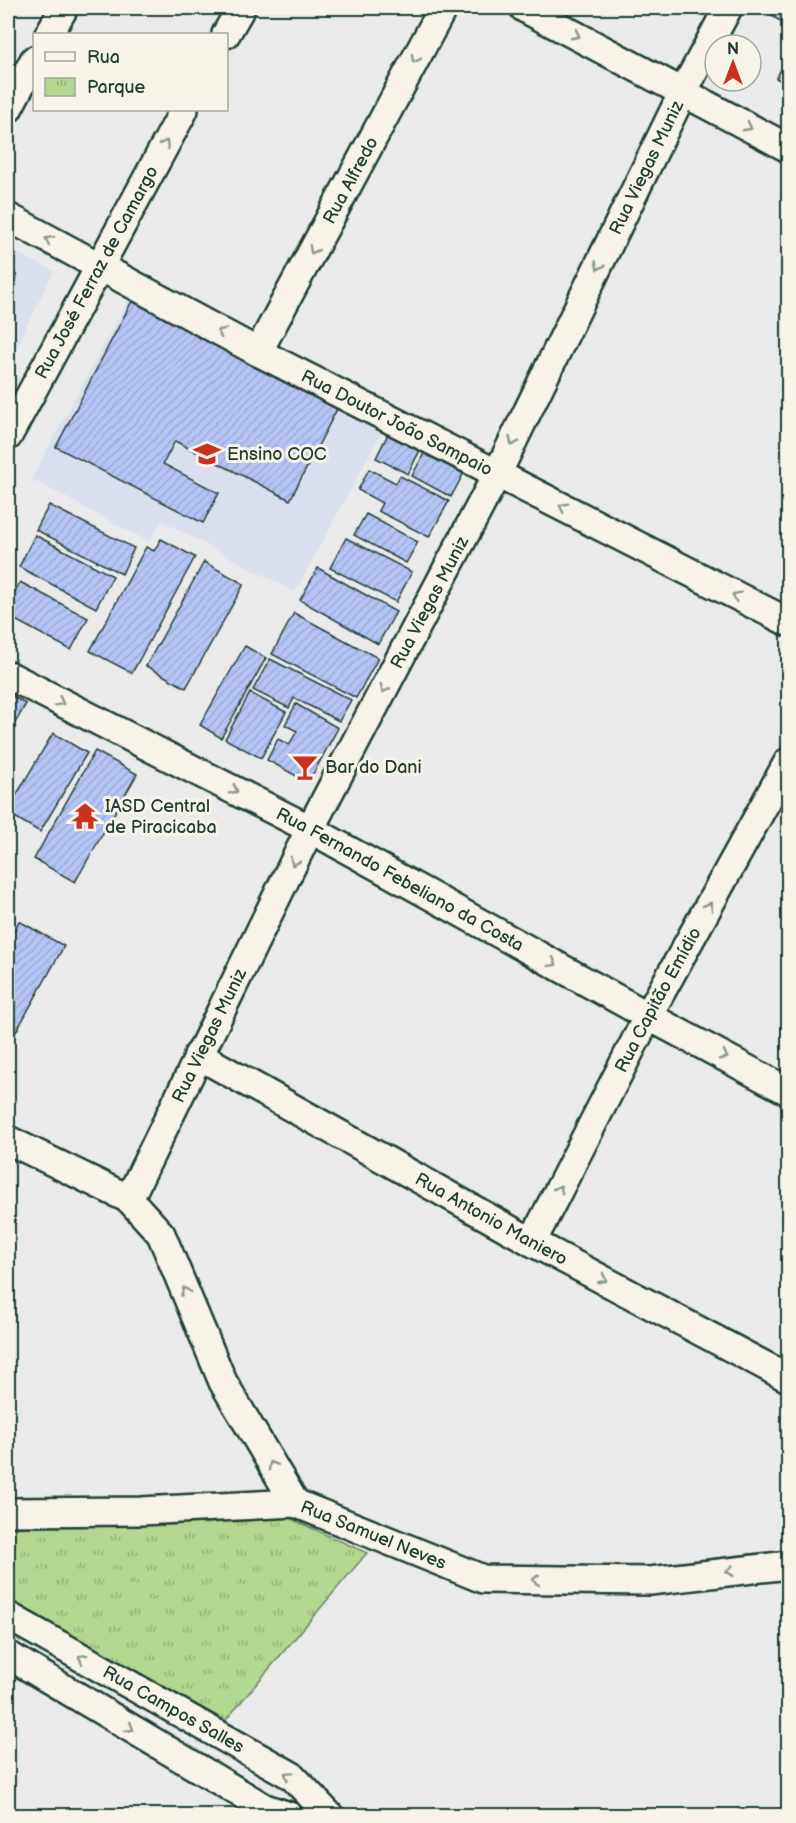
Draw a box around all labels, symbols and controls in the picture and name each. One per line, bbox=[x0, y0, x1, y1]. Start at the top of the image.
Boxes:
one-way arrow bbox=[569, 28, 580, 39]
legend bbox=[33, 33, 228, 111]
north arrow bbox=[703, 33, 763, 93]
text: N bbox=[727, 40, 739, 59]
text: Rua bbox=[87, 47, 120, 68]
one-way arrow bbox=[411, 53, 422, 63]
text: Parque bbox=[87, 77, 145, 98]
street label: Rua Viegas Muniz bbox=[605, 97, 688, 238]
one-way arrow bbox=[741, 120, 752, 131]
street label: Rua Alfredo bbox=[319, 133, 383, 228]
one-way arrow bbox=[158, 140, 169, 150]
street label: Rua José Ferraz de Camargo bbox=[31, 162, 163, 383]
one-way arrow bbox=[45, 236, 55, 247]
one-way arrow bbox=[309, 243, 320, 254]
one-way arrow bbox=[594, 260, 606, 271]
one-way arrow bbox=[217, 328, 227, 339]
street label: Rua Doutor João Sampaio bbox=[297, 366, 496, 481]
one-way arrow bbox=[509, 435, 521, 446]
school or university icon: Ensino COC bbox=[192, 439, 222, 469]
place label: Ensino COC bbox=[227, 444, 327, 465]
one-way arrow bbox=[558, 503, 569, 515]
street label: Rua Viegas Muniz bbox=[386, 533, 473, 672]
one-way arrow bbox=[732, 592, 743, 603]
one-way arrow bbox=[380, 683, 391, 693]
one-way arrow bbox=[53, 695, 64, 706]
bar icon: Bar do Dani bbox=[290, 752, 320, 782]
place label: Bar do Dani bbox=[325, 757, 422, 778]
one-way arrow bbox=[227, 783, 238, 794]
place label: IASD Central de Piracicaba bbox=[105, 796, 217, 838]
temple icon: IASD Central de Piracicaba bbox=[70, 801, 100, 831]
street label: Rua Fernando Febeliano da Costa bbox=[272, 803, 527, 956]
one-way arrow bbox=[290, 856, 302, 867]
one-way arrow bbox=[702, 902, 713, 912]
street label: Rua Capitão Emídio bbox=[611, 924, 706, 1076]
one-way arrow bbox=[546, 956, 557, 967]
street label: Rua Viegas Muniz bbox=[168, 965, 251, 1106]
one-way arrow bbox=[718, 1049, 728, 1060]
street label: Rua Antonio Maniero bbox=[411, 1169, 571, 1270]
one-way arrow bbox=[552, 1185, 563, 1196]
one-way arrow bbox=[596, 1272, 607, 1283]
one-way arrow bbox=[180, 1287, 192, 1298]
one-way arrow bbox=[268, 1461, 280, 1471]
street label: Rua Samuel Neves bbox=[297, 1496, 449, 1574]
one-way arrow bbox=[726, 1565, 735, 1577]
one-way arrow bbox=[531, 1574, 540, 1586]
one-way arrow bbox=[78, 1654, 89, 1665]
street label: Rua Campos Salles bbox=[99, 1662, 248, 1758]
one-way arrow bbox=[124, 1720, 134, 1732]
one-way arrow bbox=[284, 1771, 295, 1782]

